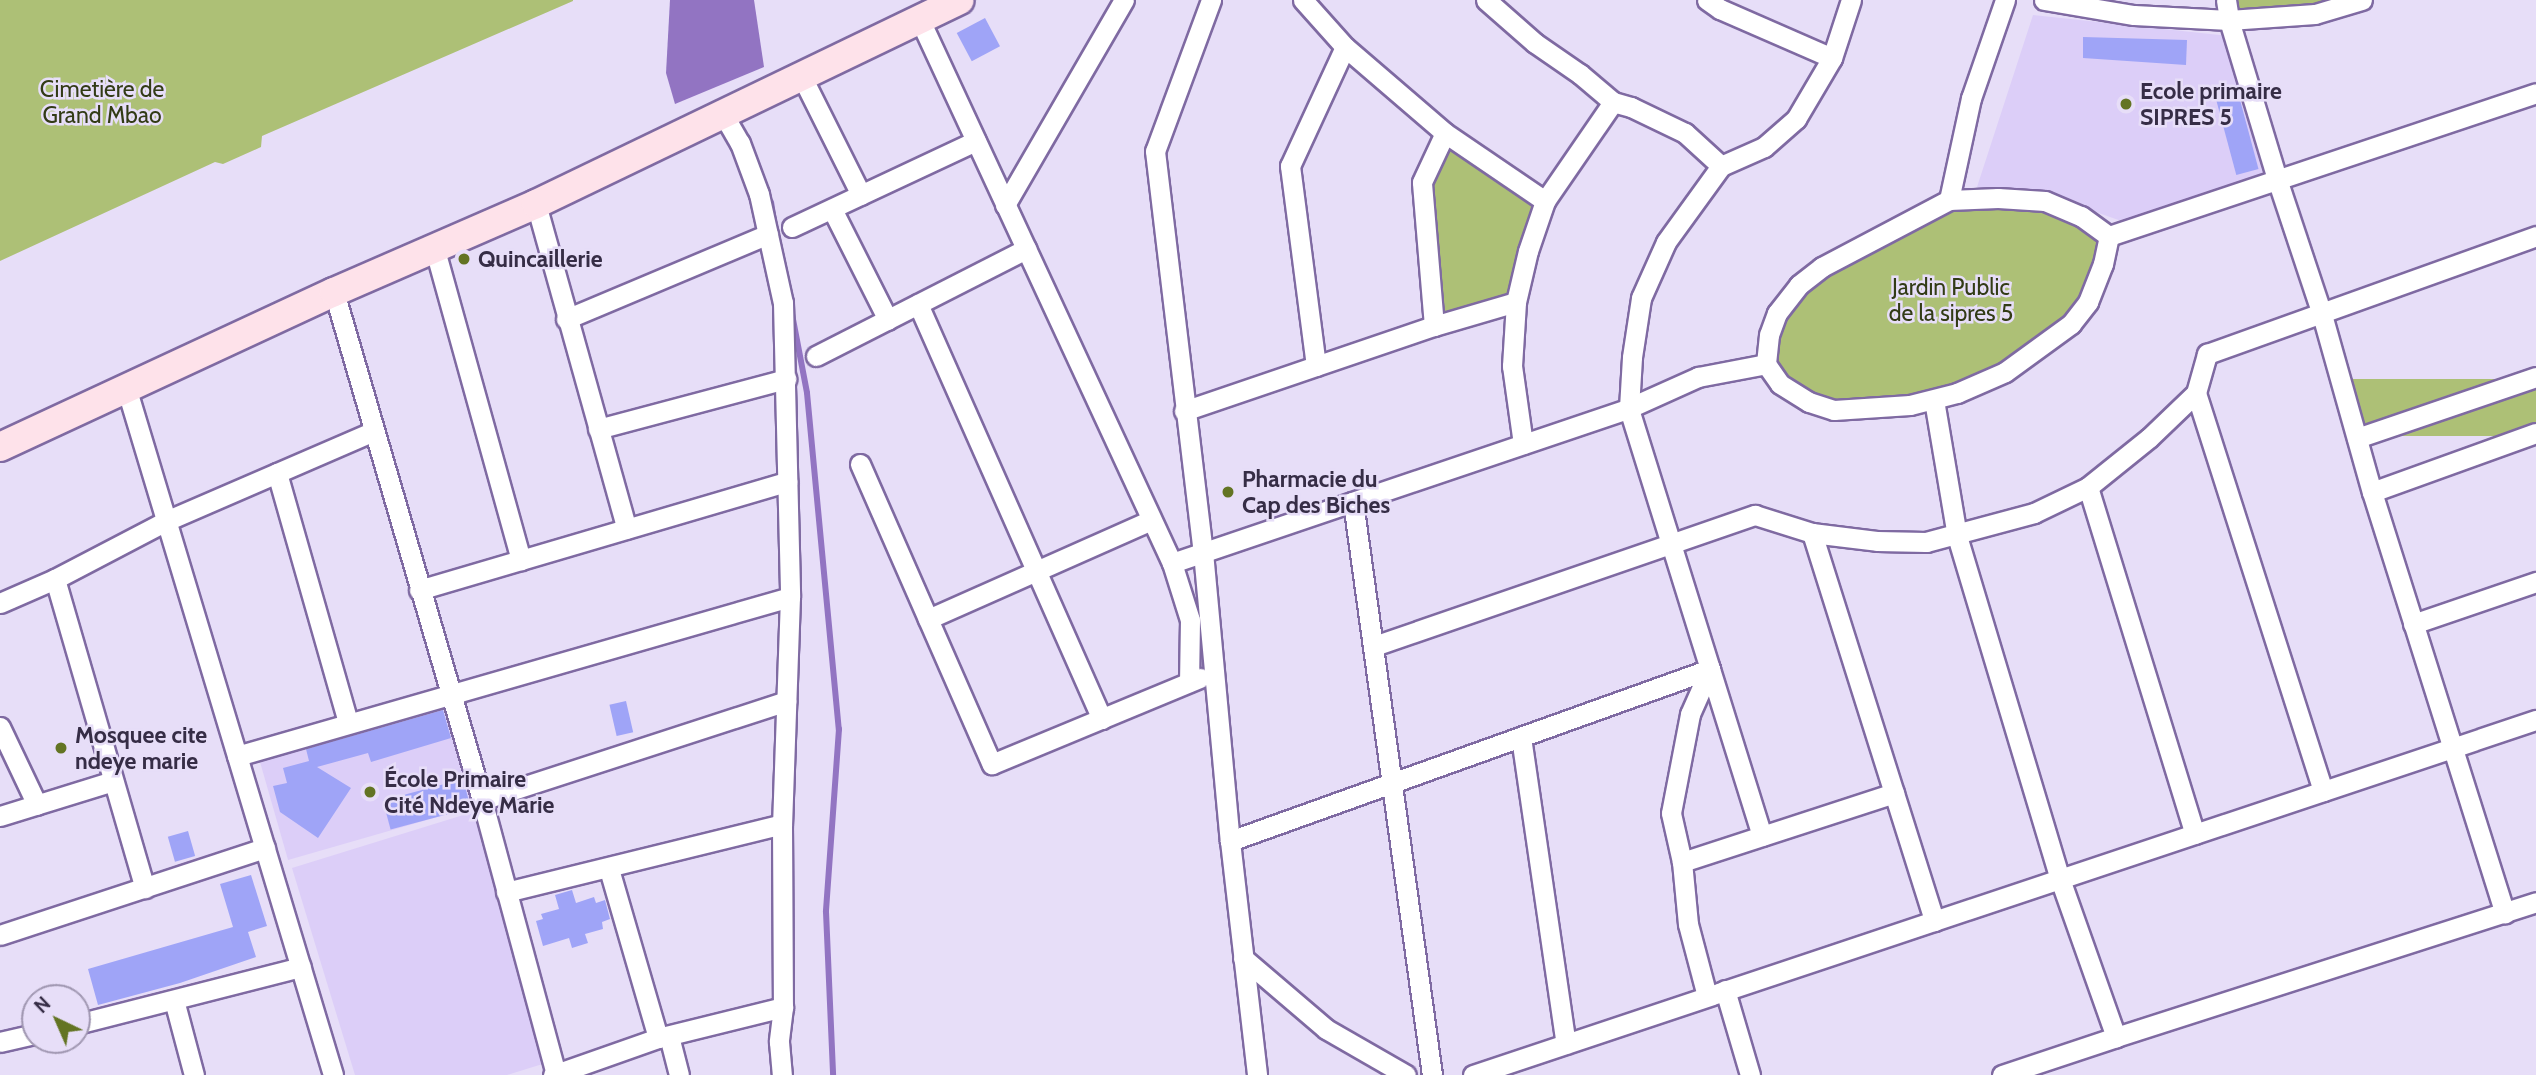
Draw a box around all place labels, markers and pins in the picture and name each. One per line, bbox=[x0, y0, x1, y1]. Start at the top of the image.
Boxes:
place label: Ecole primaire SIPRES 5 bbox=[2140, 77, 2282, 131]
marker: Ecole primaire SIPRES 5 bbox=[2118, 96, 2134, 112]
place label: Quincaillerie bbox=[478, 245, 602, 273]
marker: Quincaillerie bbox=[456, 251, 472, 267]
place label: Pharmacie du Cap des Biches bbox=[1242, 465, 1390, 519]
marker: Pharmacie du Cap des Biches bbox=[1220, 484, 1236, 500]
place label: Mosquee cite ndeye marie bbox=[75, 721, 207, 775]
marker: Mosquee cite ndeye marie bbox=[53, 740, 69, 756]
place label: École Primaire Cité Ndeye Marie bbox=[384, 765, 554, 819]
marker: École Primaire Cité Ndeye Marie bbox=[362, 784, 378, 800]

